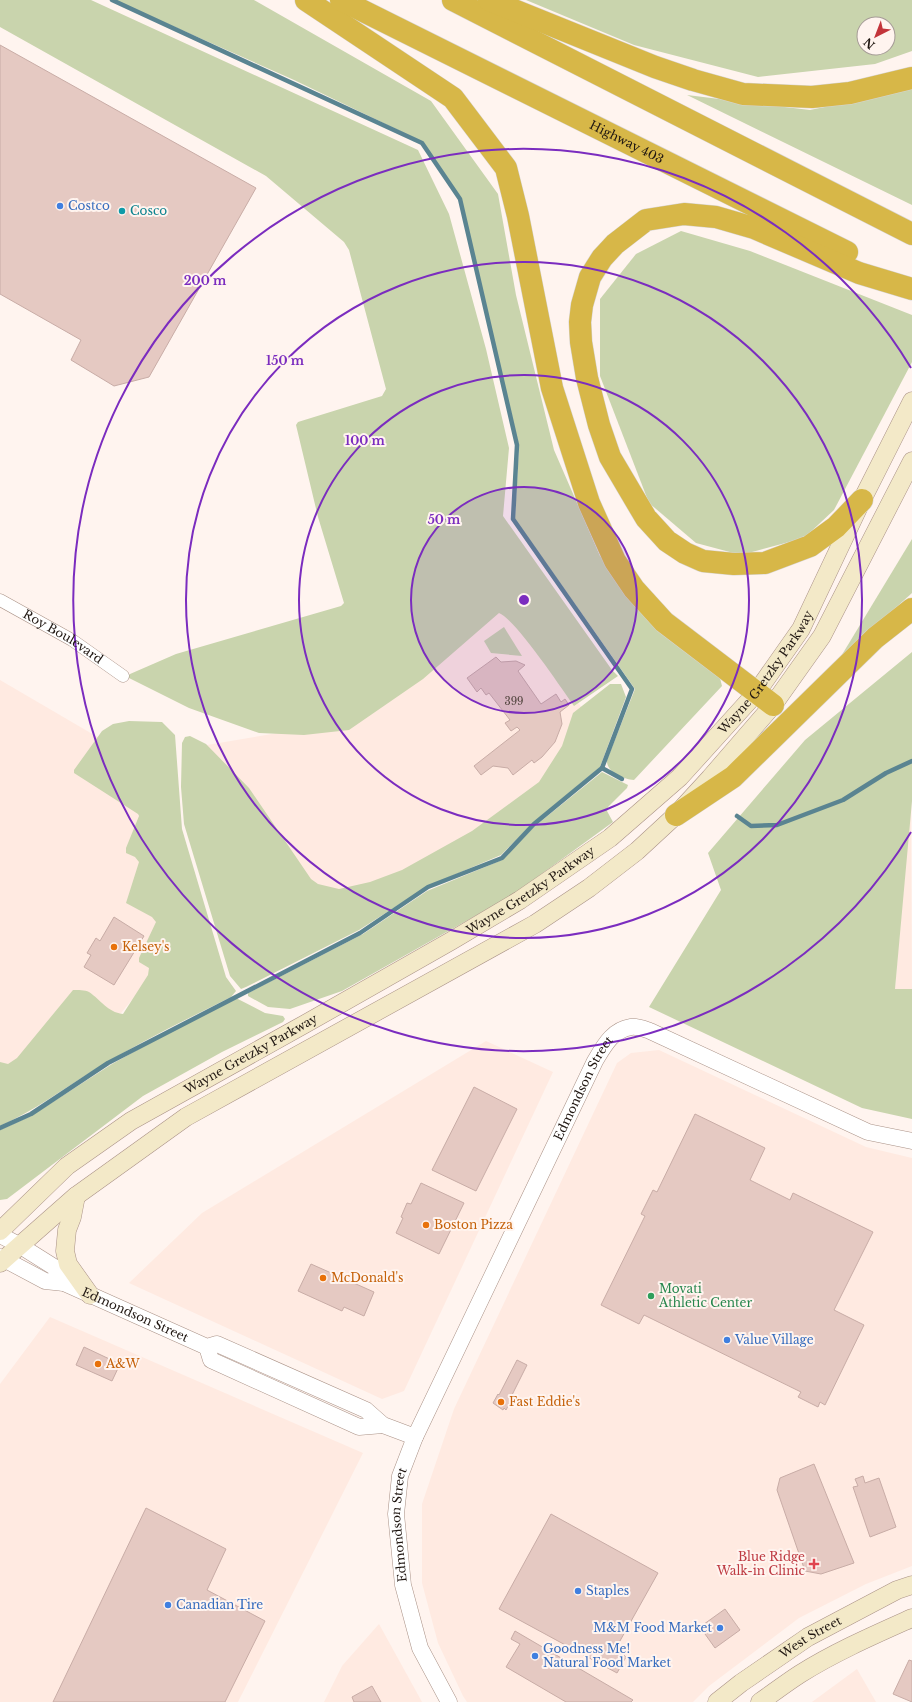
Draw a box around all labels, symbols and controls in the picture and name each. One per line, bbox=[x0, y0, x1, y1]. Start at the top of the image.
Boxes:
north arrow bbox=[856, 16, 896, 56]
text: N bbox=[860, 34, 878, 52]
street label: Highway 403 bbox=[587, 117, 666, 166]
place label: Costco bbox=[68, 198, 110, 213]
marker: Costco bbox=[55, 201, 65, 211]
place label: Cosco bbox=[130, 203, 167, 218]
marker: Cosco bbox=[117, 206, 127, 216]
text: 200 m bbox=[184, 273, 227, 288]
text: 150 m bbox=[266, 353, 305, 368]
text: 100 m bbox=[345, 433, 386, 448]
text: 50 m bbox=[428, 512, 461, 527]
centre of rings bbox=[517, 593, 531, 607]
street label: Roy Boulevard bbox=[21, 606, 106, 667]
street label: Wayne Gretzky Parkway bbox=[714, 608, 816, 737]
house number: 399 bbox=[504, 695, 524, 708]
street label: Wayne Gretzky Parkway bbox=[463, 843, 598, 938]
place label: Kelsey's bbox=[122, 939, 170, 954]
marker: Kelsey's bbox=[109, 942, 119, 952]
street label: Wayne Gretzky Parkway bbox=[181, 1010, 320, 1097]
street label: Edmondson Street bbox=[550, 1032, 616, 1143]
place label: Boston Pizza bbox=[434, 1217, 513, 1232]
marker: Boston Pizza bbox=[421, 1220, 431, 1230]
place label: McDonald's bbox=[331, 1270, 403, 1285]
marker: McDonald's bbox=[318, 1273, 328, 1283]
place label: Movati Athletic Center bbox=[658, 1281, 752, 1310]
street label: Edmondson Street bbox=[80, 1284, 191, 1345]
marker: Movati Athletic Center bbox=[646, 1291, 656, 1301]
place label: Value Village bbox=[734, 1332, 814, 1347]
marker: Value Village bbox=[722, 1335, 732, 1345]
place label: A&W bbox=[105, 1356, 140, 1371]
marker: A&W bbox=[93, 1359, 103, 1369]
place label: Fast Eddie's bbox=[509, 1394, 580, 1409]
marker: Fast Eddie's bbox=[496, 1397, 506, 1407]
street label: Edmondson Street bbox=[388, 1465, 410, 1583]
place label: Blue Ridge Walk-in Clinic bbox=[716, 1549, 806, 1578]
marker: Blue Ridge Walk-in Clinic bbox=[808, 1558, 820, 1570]
place label: Staples bbox=[586, 1583, 629, 1598]
marker: Staples bbox=[573, 1586, 583, 1596]
place label: Canadian Tire bbox=[176, 1597, 263, 1612]
marker: Canadian Tire bbox=[163, 1600, 173, 1610]
street label: West Street bbox=[776, 1612, 844, 1662]
place label: M&M Food Market bbox=[593, 1620, 712, 1635]
marker: M&M Food Market bbox=[715, 1623, 725, 1633]
place label: Goodness Me! Natural Food Market bbox=[543, 1641, 671, 1670]
marker: Goodness Me! Natural Food Market bbox=[530, 1651, 540, 1661]

